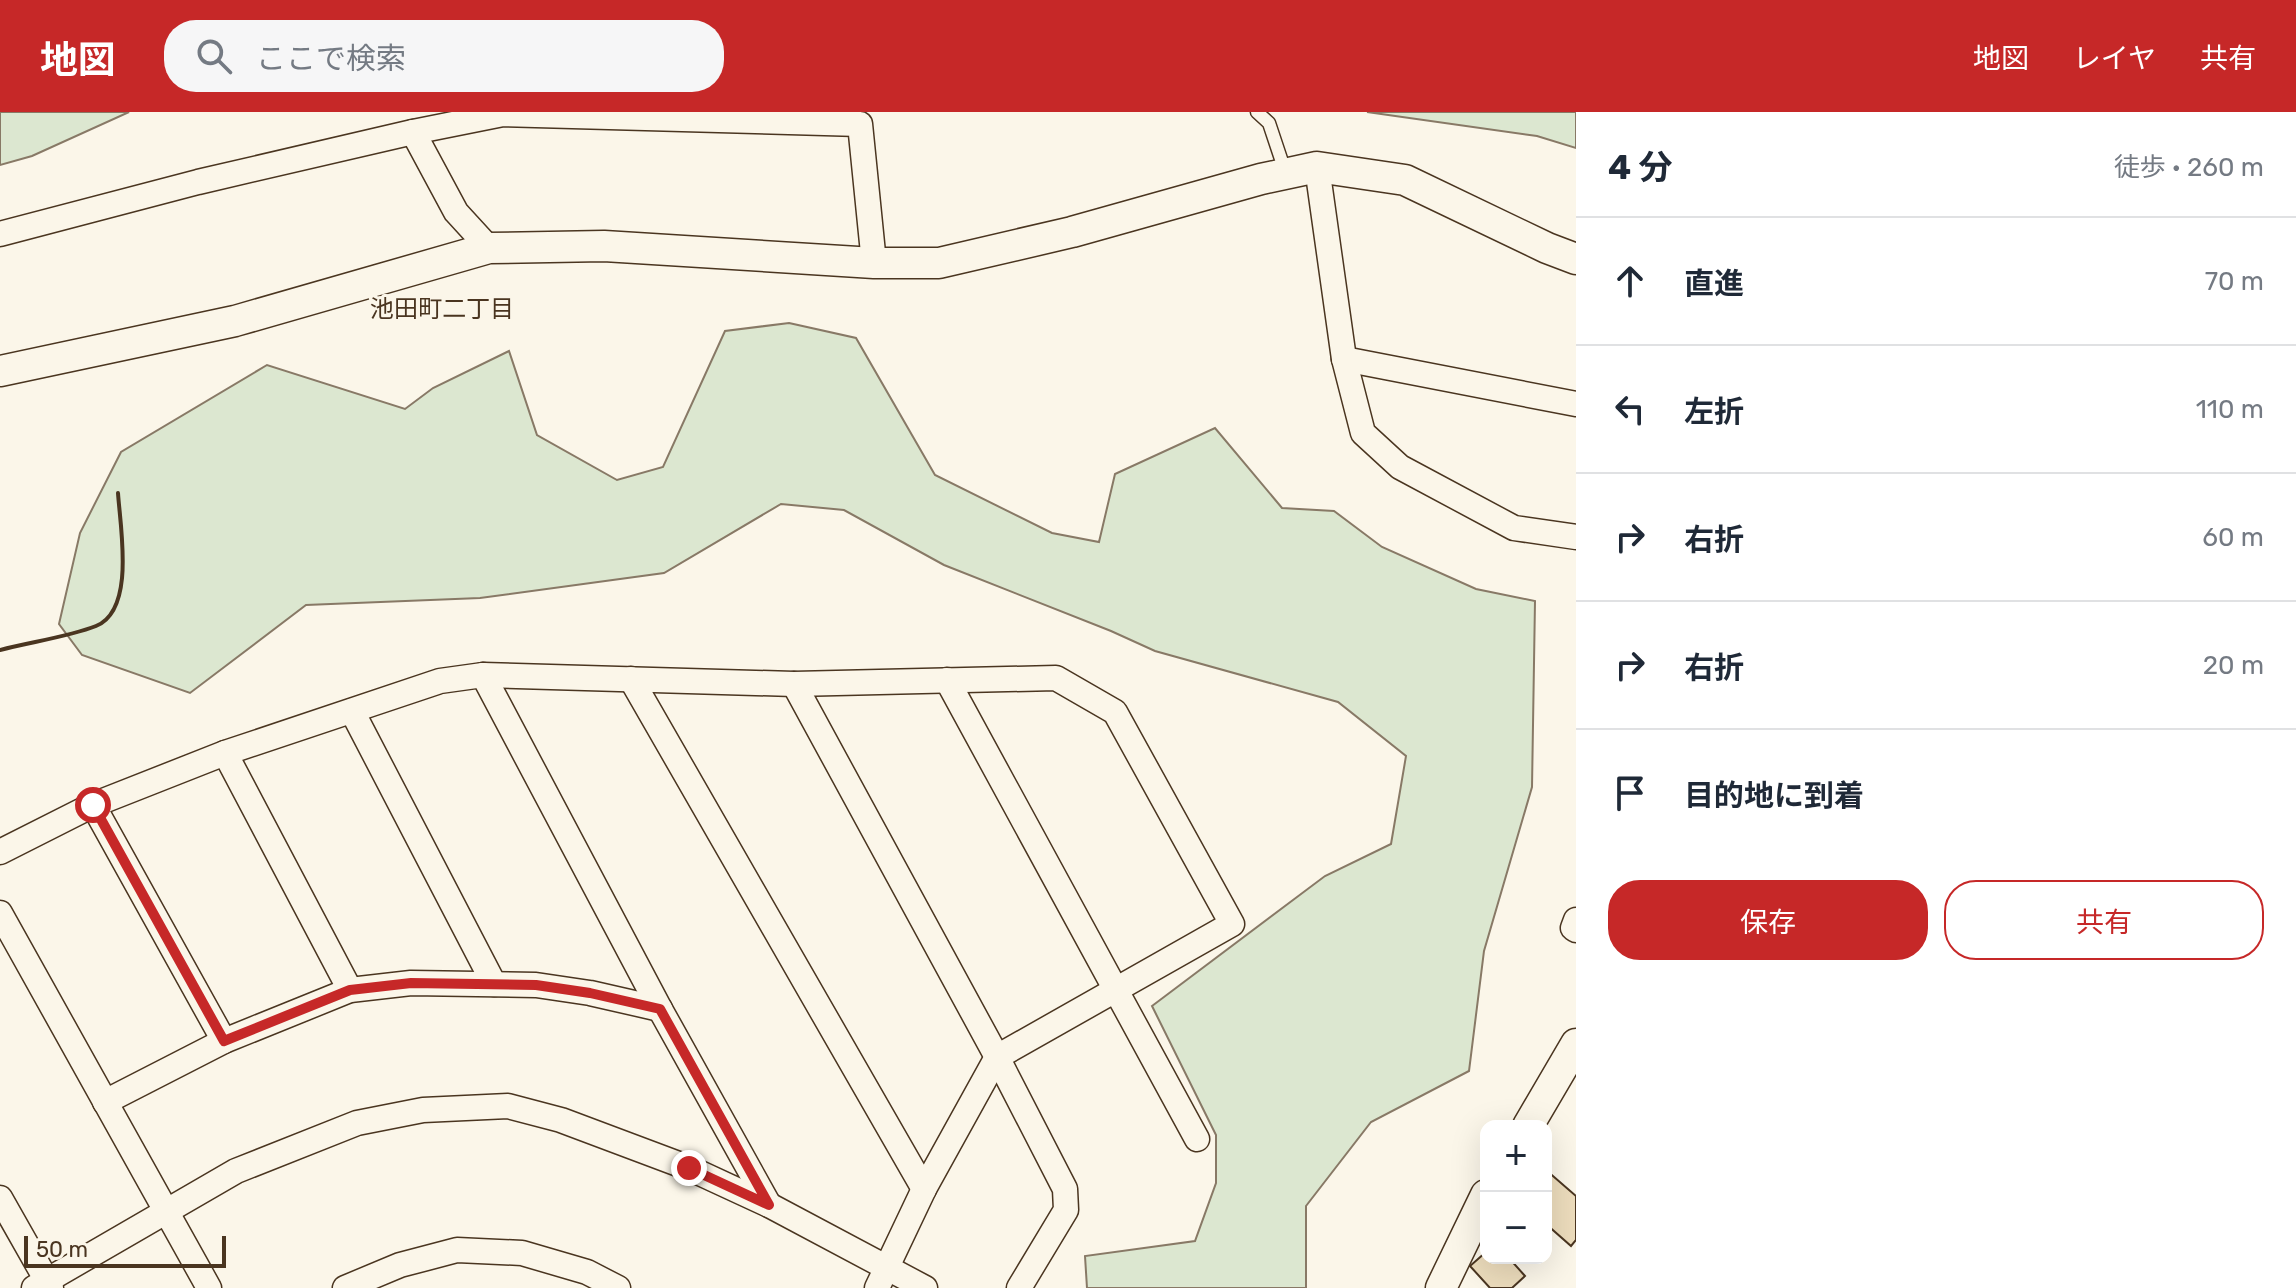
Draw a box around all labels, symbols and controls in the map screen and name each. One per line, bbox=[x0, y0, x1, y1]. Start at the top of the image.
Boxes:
search box bbox=[164, 20, 724, 92]
icon: search bbox=[192, 34, 236, 78]
text: 地図 bbox=[40, 37, 116, 83]
text: ここで検索 bbox=[256, 41, 406, 77]
text: 地図 bbox=[1973, 42, 2029, 75]
text: レイヤ bbox=[2073, 42, 2156, 75]
text: 共有 bbox=[2200, 42, 2256, 75]
text: 4 分 bbox=[1608, 147, 1672, 188]
text: 徒歩 · 260 m bbox=[2114, 152, 2264, 183]
icon: ahead bbox=[1608, 259, 1652, 303]
text: 直進 bbox=[1684, 266, 1744, 302]
text: 70 m bbox=[2205, 266, 2264, 297]
district label: 池田町二丁目 bbox=[370, 295, 514, 323]
icon: left bbox=[1608, 387, 1652, 431]
text: 左折 bbox=[1684, 394, 1744, 430]
text: 110 m bbox=[2196, 394, 2264, 425]
icon: right bbox=[1608, 515, 1652, 559]
text: 右折 bbox=[1684, 522, 1744, 558]
text: 60 m bbox=[2202, 522, 2264, 553]
icon: right bbox=[1608, 643, 1652, 687]
text: 右折 bbox=[1684, 650, 1744, 686]
text: 20 m bbox=[2203, 650, 2264, 681]
icon: arrive bbox=[1608, 771, 1652, 815]
text: 目的地に到着 bbox=[1684, 778, 1864, 814]
route start bbox=[75, 787, 111, 823]
button: 保存 bbox=[1608, 880, 1928, 960]
button: 共有 bbox=[1944, 880, 2264, 960]
map controls bbox=[1480, 1120, 1552, 1264]
button: + bbox=[1480, 1120, 1552, 1192]
route end bbox=[671, 1150, 707, 1186]
button: − bbox=[1480, 1192, 1552, 1264]
scale bar bbox=[24, 1232, 226, 1268]
text: 50 m bbox=[36, 1236, 88, 1263]

